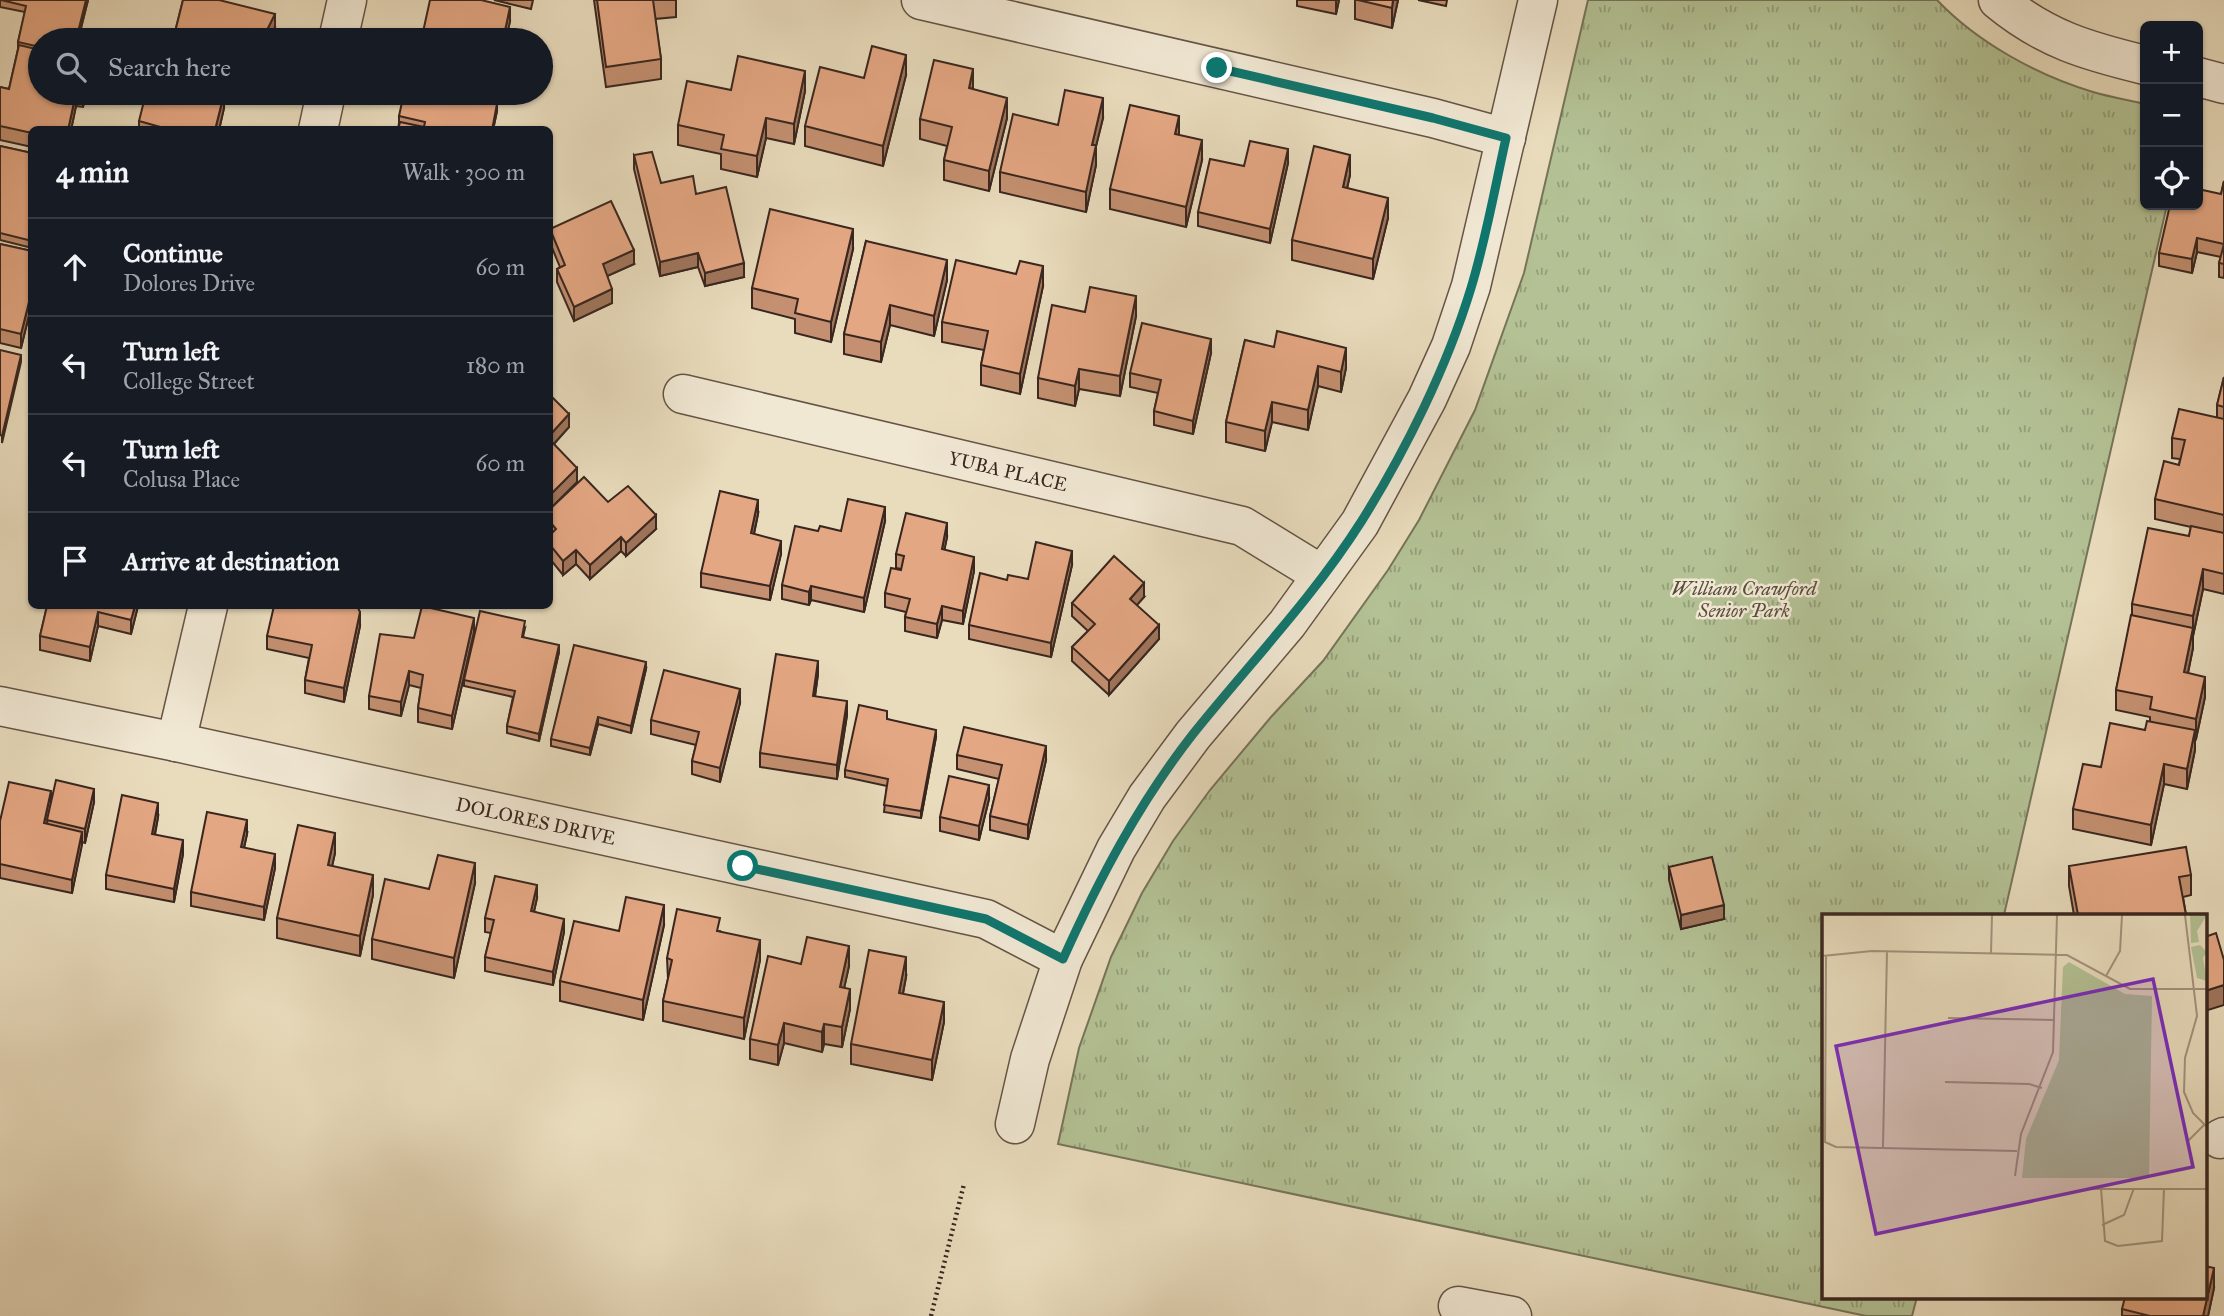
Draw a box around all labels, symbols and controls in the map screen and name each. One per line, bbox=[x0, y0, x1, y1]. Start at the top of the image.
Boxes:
map controls bbox=[2140, 21, 2203, 210]
button: + bbox=[2140, 21, 2203, 84]
search box bbox=[28, 28, 553, 105]
icon: search bbox=[52, 48, 90, 86]
text: Search here bbox=[108, 51, 231, 83]
route end bbox=[1201, 52, 1232, 83]
button: − bbox=[2140, 84, 2203, 147]
button: locate bbox=[2140, 147, 2203, 210]
text: 4 min bbox=[56, 154, 129, 190]
text: Walk · 300 m bbox=[402, 158, 525, 186]
text: Continue bbox=[123, 237, 223, 269]
icon: ahead bbox=[56, 248, 94, 286]
text: 60 m bbox=[476, 253, 525, 281]
text: Dolores Drive bbox=[123, 269, 255, 297]
text: Turn left bbox=[123, 335, 219, 367]
icon: left bbox=[56, 346, 94, 384]
text: 180 m bbox=[466, 351, 525, 379]
text: College Street bbox=[123, 367, 255, 395]
text: Turn left bbox=[123, 433, 219, 465]
icon: left bbox=[56, 444, 94, 482]
street label: YUBA PLACE bbox=[946, 446, 1070, 496]
text: 60 m bbox=[476, 449, 525, 477]
text: Colusa Place bbox=[123, 465, 240, 493]
icon: arrive bbox=[56, 542, 94, 580]
text: Arrive at destination bbox=[123, 545, 340, 577]
park label: William Crawford Senior Park bbox=[1672, 577, 1817, 622]
street label: DOLORES DRIVE bbox=[454, 793, 618, 850]
route start bbox=[727, 850, 758, 881]
inset map bbox=[1822, 914, 2206, 1298]

